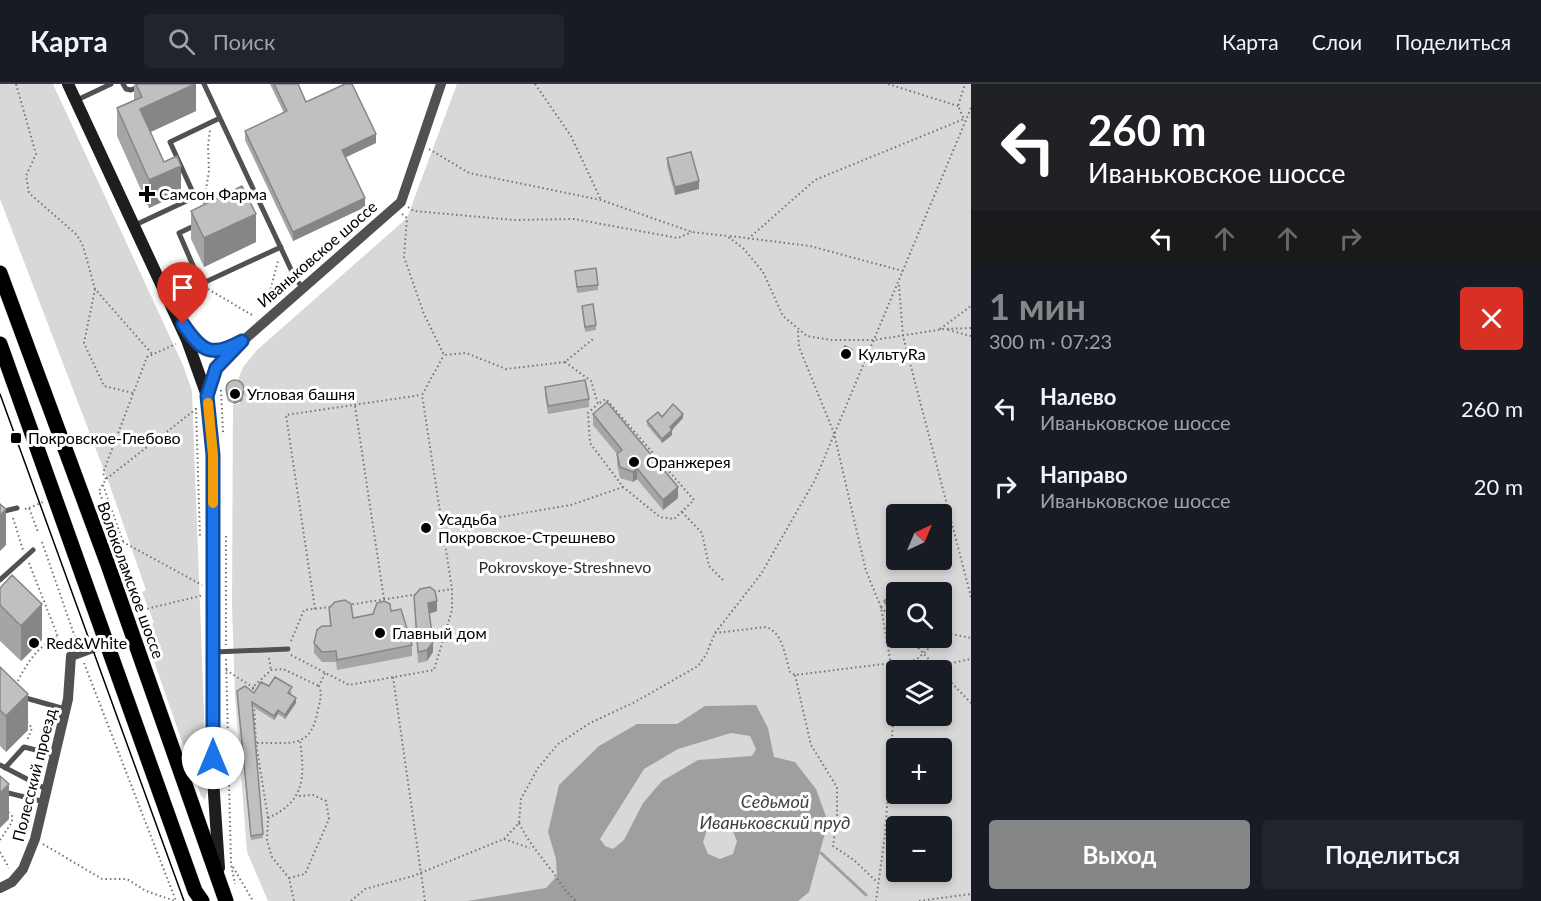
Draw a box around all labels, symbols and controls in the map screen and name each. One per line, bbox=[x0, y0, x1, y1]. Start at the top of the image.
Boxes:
search box bbox=[144, 14, 564, 68]
text: Карта bbox=[30, 24, 108, 58]
icon: search bbox=[165, 25, 198, 58]
text: Поиск bbox=[213, 28, 276, 55]
text: Карта bbox=[1222, 29, 1279, 54]
text: Слои bbox=[1312, 29, 1362, 54]
text: Поделиться bbox=[1395, 29, 1511, 54]
text: 260 m bbox=[1088, 105, 1206, 155]
icon: left bbox=[989, 108, 1067, 186]
text: Иваньковское шоссе bbox=[1088, 156, 1345, 189]
place label: Самсон Фарма bbox=[159, 184, 267, 203]
marker: Самсон Фарма bbox=[140, 187, 154, 201]
street label: Иваньковское шоссе bbox=[253, 196, 380, 311]
icon: left bbox=[1145, 222, 1178, 255]
icon: ahead bbox=[1208, 222, 1241, 255]
icon: ahead bbox=[1271, 222, 1304, 255]
icon: right bbox=[1334, 222, 1367, 255]
pin bbox=[157, 262, 208, 324]
icon: arrive bbox=[166, 271, 199, 304]
text: 1 мин bbox=[989, 284, 1086, 328]
button: close bbox=[1460, 287, 1523, 350]
text: 300 m · 07:23 bbox=[989, 329, 1112, 353]
place label: КультуRа bbox=[858, 344, 926, 363]
marker: КультуRа bbox=[839, 347, 853, 361]
text: Налево bbox=[1040, 383, 1116, 410]
place label: Угловая башня bbox=[247, 384, 355, 403]
marker: Угловая башня bbox=[228, 387, 242, 401]
icon: left bbox=[989, 392, 1022, 425]
text: 260 m bbox=[1461, 395, 1523, 422]
text: Иваньковское шоссе bbox=[1040, 410, 1231, 434]
place label: Покровское-Глебово bbox=[28, 428, 181, 447]
marker: Покровское-Глебово bbox=[9, 431, 23, 445]
place label: Оранжерея bbox=[646, 452, 731, 471]
marker: Оранжерея bbox=[627, 455, 641, 469]
text: Направо bbox=[1040, 461, 1128, 488]
icon: right bbox=[989, 470, 1022, 503]
text: 20 m bbox=[1474, 473, 1523, 500]
text: Иваньковское шоссе bbox=[1040, 488, 1231, 512]
street label: Волоколамское шоссе bbox=[94, 499, 169, 661]
north arrow bbox=[886, 504, 952, 570]
map controls bbox=[886, 504, 952, 882]
place label: Усадьба Покровское-Стрешнево bbox=[438, 509, 615, 546]
marker: Усадьба Покровское-Стрешнево bbox=[419, 521, 433, 535]
park label: Pokrovskoye-Streshnevo bbox=[479, 557, 651, 576]
button: search bbox=[886, 582, 952, 648]
place label: Главный дом bbox=[392, 623, 487, 642]
marker: Главный дом bbox=[373, 626, 387, 640]
place label: Red&White bbox=[46, 633, 127, 652]
marker: Red&White bbox=[27, 636, 41, 650]
button: layers bbox=[886, 660, 952, 726]
street label: Полесский проезд bbox=[8, 706, 59, 843]
position arrow bbox=[181, 726, 245, 790]
button: + bbox=[886, 738, 952, 804]
water label: Седьмой Иваньковский пруд bbox=[699, 790, 851, 833]
button: − bbox=[886, 816, 952, 882]
button: Выход bbox=[989, 820, 1250, 889]
button: Поделиться bbox=[1262, 820, 1523, 889]

